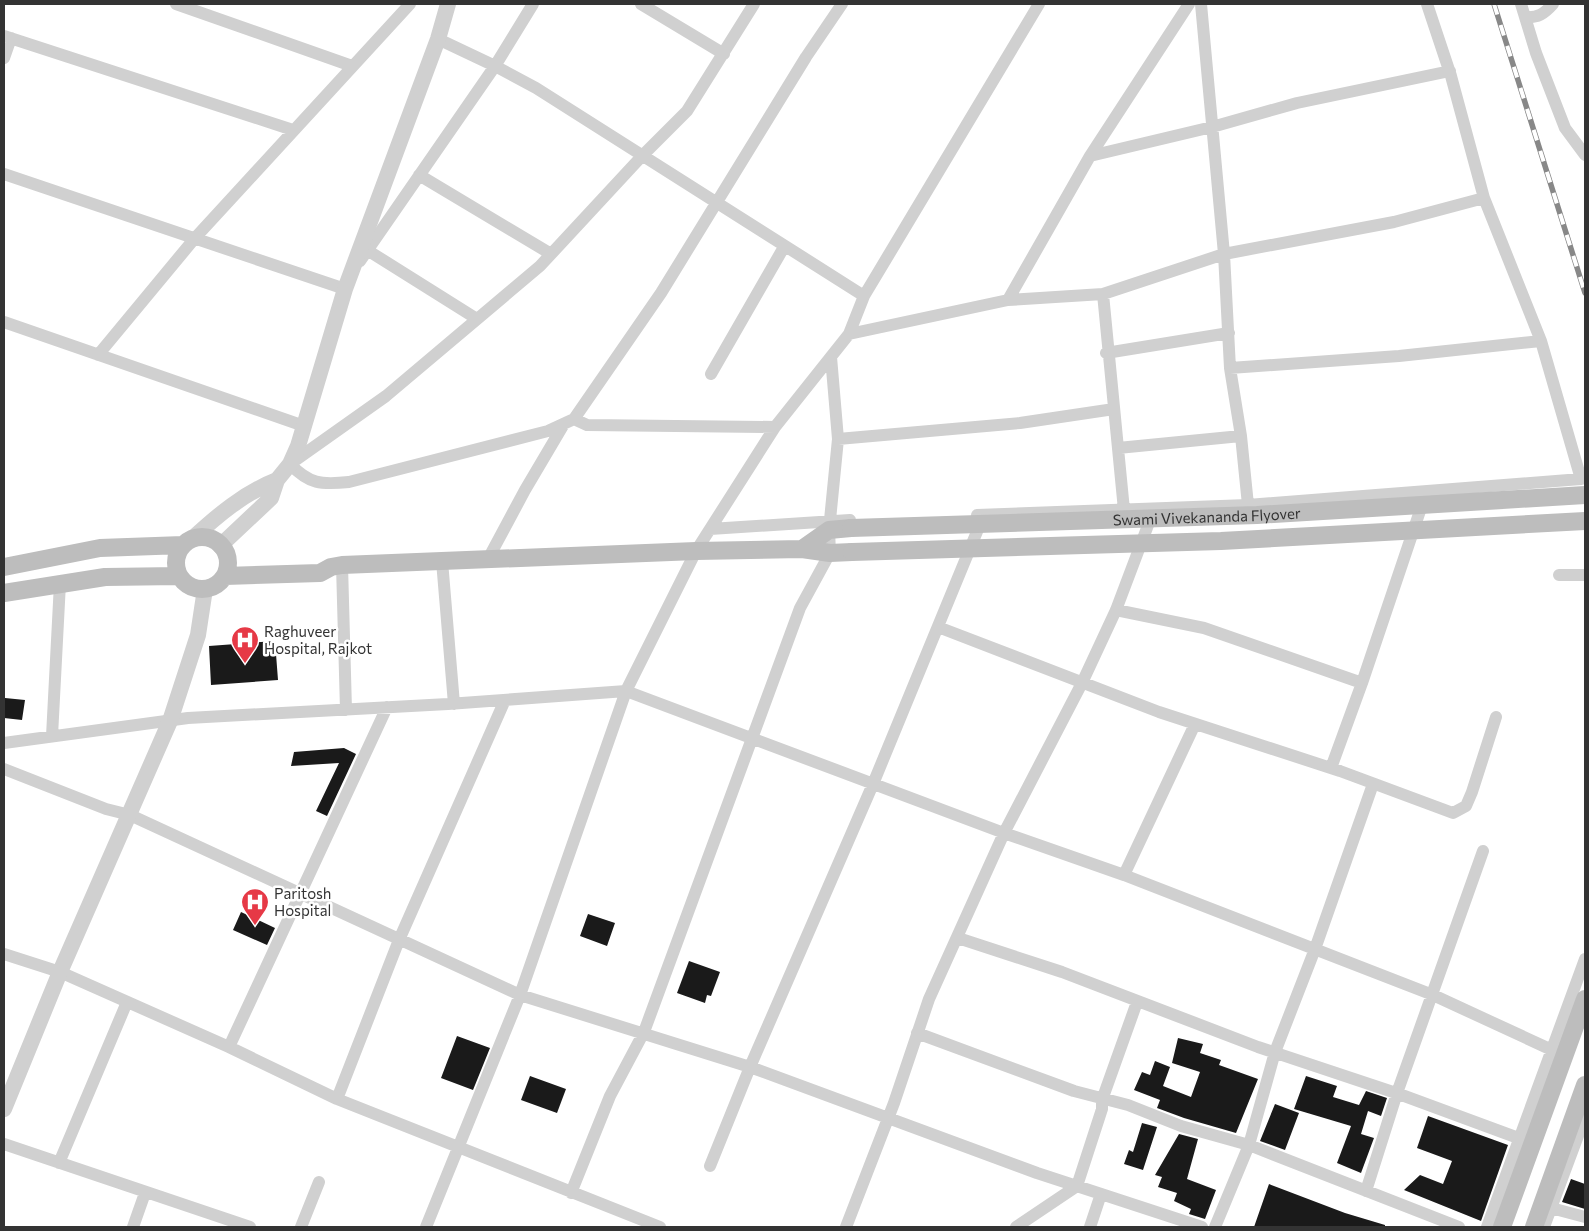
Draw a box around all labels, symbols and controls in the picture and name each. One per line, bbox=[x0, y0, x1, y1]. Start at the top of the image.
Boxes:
street label: Swami Vivekananda Flyover bbox=[1113, 503, 1301, 529]
place label: Raghuveer Hospital, Rajkot bbox=[264, 622, 372, 657]
hospital icon: Raghuveer Hospital, Rajkot bbox=[230, 625, 260, 664]
place label: Paritosh Hospital bbox=[274, 884, 331, 919]
hospital icon: Paritosh Hospital bbox=[240, 887, 270, 926]

